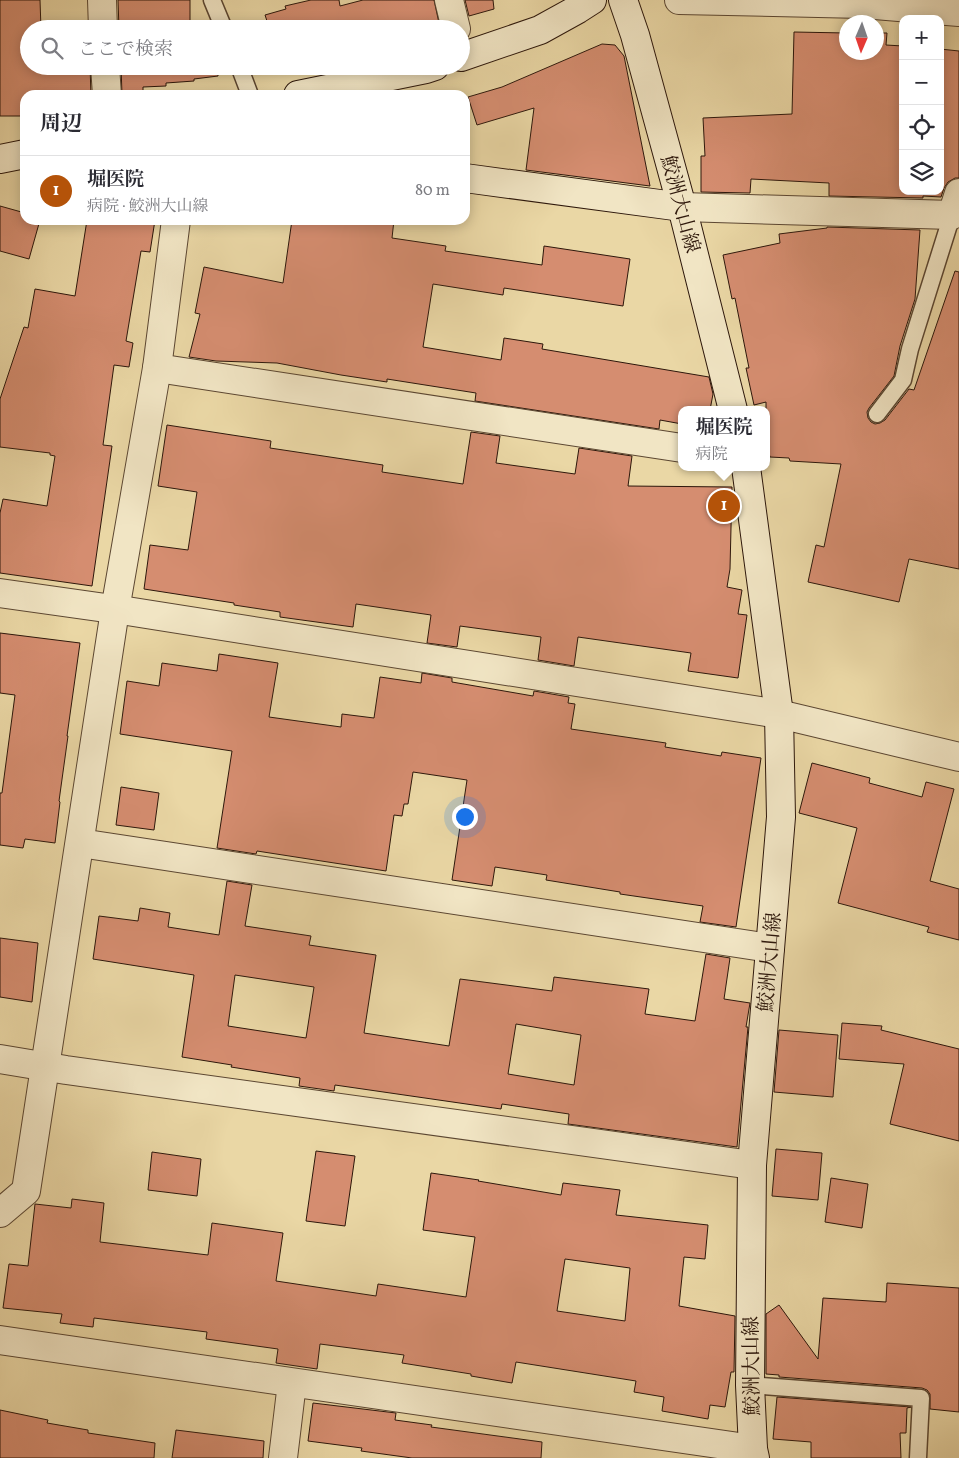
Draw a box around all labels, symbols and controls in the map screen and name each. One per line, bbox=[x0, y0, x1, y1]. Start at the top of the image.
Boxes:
north arrow bbox=[839, 15, 884, 60]
map controls bbox=[899, 15, 944, 195]
button: + bbox=[899, 15, 944, 60]
search box bbox=[20, 20, 470, 75]
icon: search bbox=[38, 34, 66, 62]
text: ここで検索 bbox=[78, 37, 173, 63]
button: − bbox=[899, 60, 944, 105]
button: locate bbox=[899, 105, 944, 150]
text: 周辺 bbox=[40, 110, 82, 139]
button: layers bbox=[899, 150, 944, 195]
street label: 鮫洲大山線 bbox=[653, 153, 706, 256]
text: 堀医院 bbox=[87, 167, 144, 193]
text: 1 bbox=[53, 180, 59, 202]
text: 80 m bbox=[415, 180, 450, 202]
text: 病院 · 鮫洲大山線 bbox=[87, 196, 209, 218]
popup bbox=[678, 406, 770, 471]
text: 堀医院 bbox=[695, 415, 753, 441]
text: 病院 bbox=[695, 444, 728, 466]
pin: 1 bbox=[708, 487, 740, 525]
your location bbox=[452, 804, 478, 830]
street label: 鮫洲大山線 bbox=[753, 911, 789, 1013]
street label: 鮫洲大山線 bbox=[738, 1316, 768, 1416]

